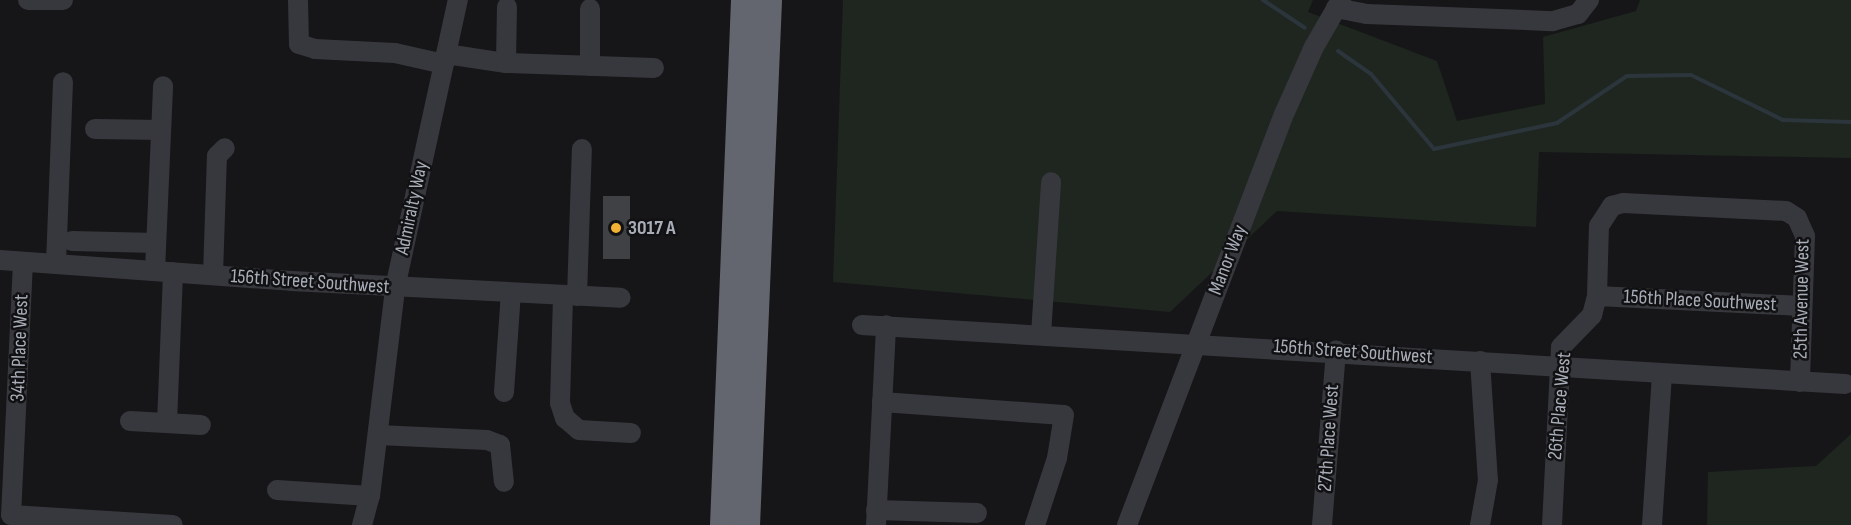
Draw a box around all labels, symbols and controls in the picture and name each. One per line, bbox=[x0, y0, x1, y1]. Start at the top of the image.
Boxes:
street label: Admiralty Way bbox=[390, 159, 434, 257]
place label: 3017 A bbox=[628, 216, 676, 240]
marker: 3017 A bbox=[609, 221, 623, 235]
street label: Manor Way bbox=[1204, 222, 1252, 298]
street label: 25th Avenue West bbox=[1789, 239, 1815, 359]
street label: 156th Street Southwest bbox=[230, 264, 390, 300]
street label: 156th Place Southwest bbox=[1623, 285, 1777, 317]
street label: 34th Place West bbox=[6, 294, 34, 402]
street label: 156th Street Southwest bbox=[1273, 334, 1433, 370]
street label: 26th Place West bbox=[1543, 351, 1577, 461]
street label: 27th Place West bbox=[1313, 384, 1345, 492]

